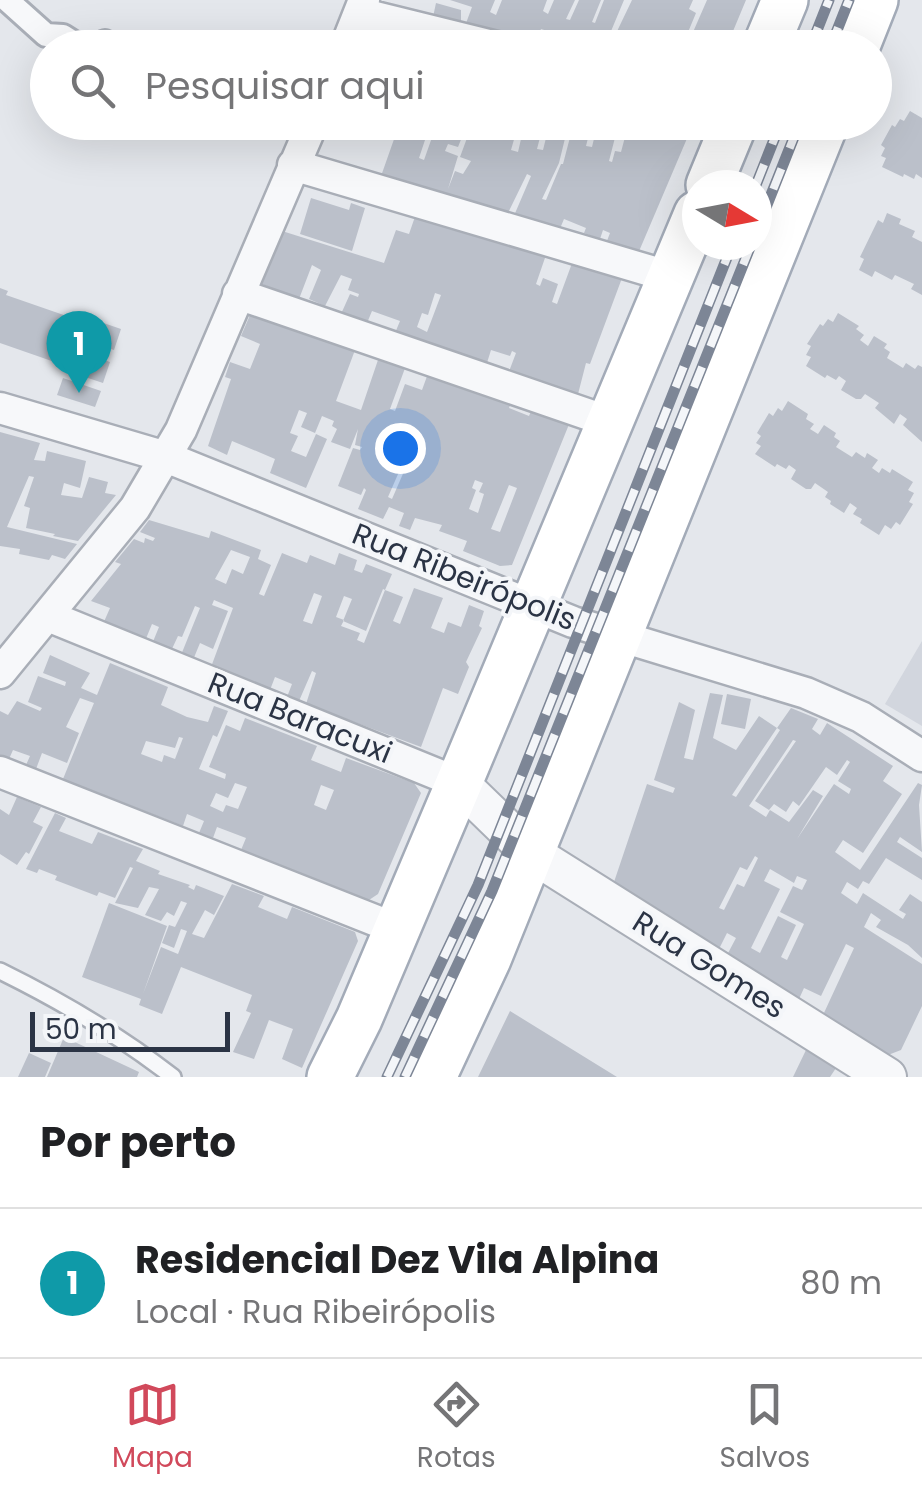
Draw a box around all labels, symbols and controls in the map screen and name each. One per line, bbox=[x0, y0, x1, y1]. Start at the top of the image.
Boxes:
search box bbox=[30, 30, 892, 140]
icon: search bbox=[65, 58, 120, 113]
text: Pesquisar aqui bbox=[145, 59, 425, 112]
north arrow bbox=[682, 170, 772, 260]
pin: 1 bbox=[46, 310, 112, 393]
your location bbox=[375, 423, 426, 474]
street label: Rua Ribeirópolis bbox=[346, 512, 583, 641]
street label: Rua Baracuxi bbox=[202, 661, 399, 774]
street label: Rua Gomes bbox=[624, 900, 794, 1029]
scale bar bbox=[30, 1007, 230, 1052]
text: 50 m bbox=[45, 1010, 116, 1049]
text: Por perto bbox=[40, 1113, 236, 1172]
text: Residencial Dez Vila Alpina bbox=[135, 1233, 659, 1286]
text: 1 bbox=[66, 1260, 79, 1305]
text: 80 m bbox=[800, 1260, 882, 1305]
text: Local · Rua Ribeirópolis bbox=[135, 1289, 496, 1334]
tab: Mapa bbox=[112, 1377, 193, 1479]
tab: Rotas bbox=[417, 1377, 496, 1479]
tab: Salvos bbox=[720, 1377, 810, 1479]

